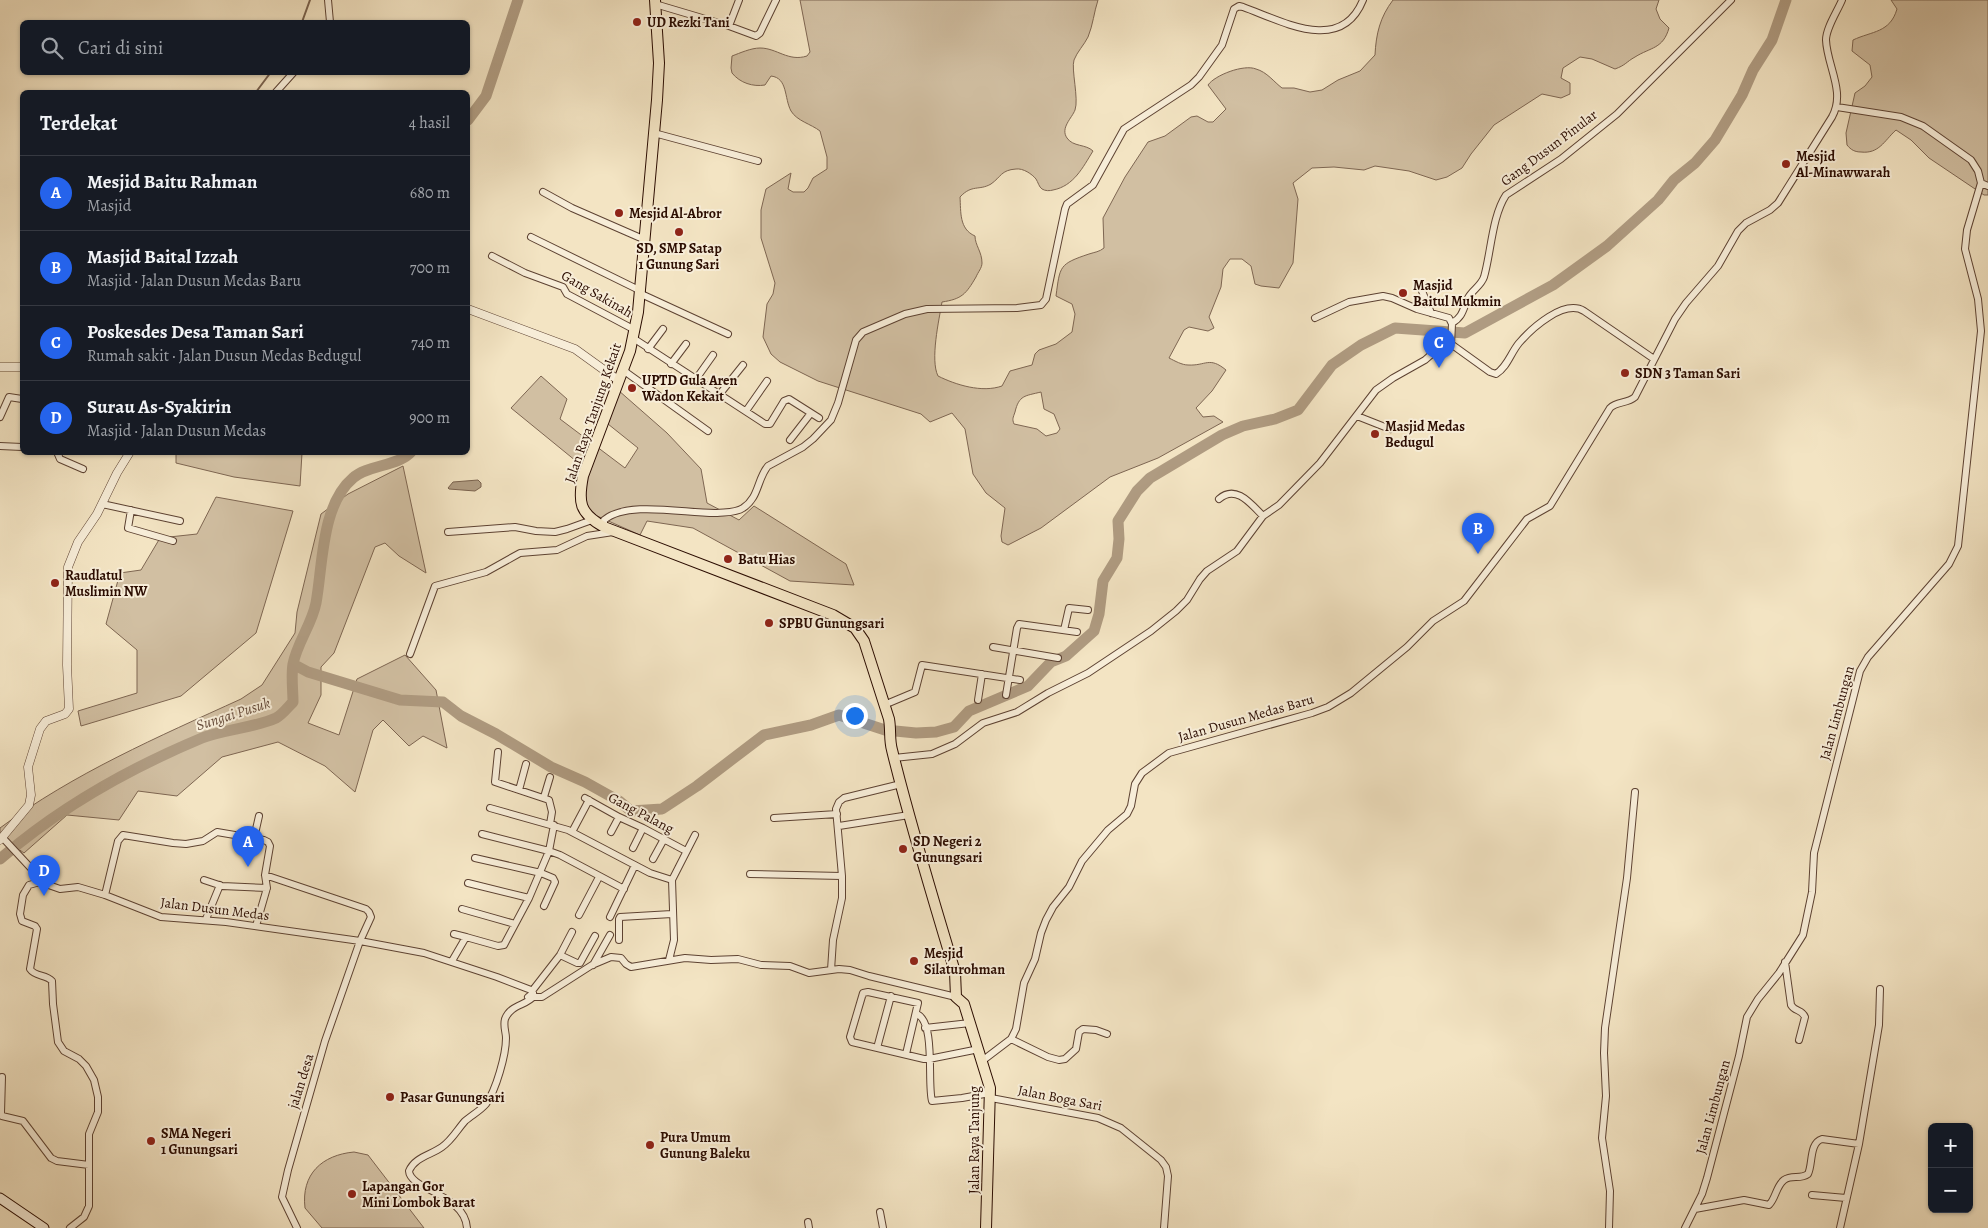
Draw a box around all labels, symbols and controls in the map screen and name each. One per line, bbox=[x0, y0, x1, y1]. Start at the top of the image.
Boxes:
place label: UD Rezki Tani bbox=[647, 13, 730, 32]
marker: UD Rezki Tani bbox=[631, 16, 643, 28]
search box bbox=[20, 20, 470, 75]
icon: search bbox=[38, 34, 66, 62]
text: Cari di sini bbox=[78, 35, 163, 61]
street label: Gang Dusun Pinular bbox=[1497, 105, 1602, 191]
text: Terdekat bbox=[40, 109, 118, 137]
text: 4 hasil bbox=[409, 112, 450, 134]
place label: Mesjid Al-Minawwarah bbox=[1795, 147, 1891, 182]
marker: Mesjid Al-Minawwarah bbox=[1780, 158, 1792, 170]
text: Mesjid Baitu Rahman bbox=[87, 169, 257, 195]
text: A bbox=[51, 182, 61, 204]
text: 680 m bbox=[410, 182, 450, 204]
text: Masjid bbox=[87, 195, 131, 217]
place label: Mesjid Al-Abror bbox=[629, 204, 722, 223]
marker: Mesjid Al-Abror bbox=[613, 207, 625, 219]
marker: SD, SMP Satap 1 Gunung Sari bbox=[673, 226, 685, 238]
place label: SD, SMP Satap 1 Gunung Sari bbox=[636, 239, 722, 274]
text: Masjid Baital Izzah bbox=[87, 244, 238, 270]
text: B bbox=[51, 257, 61, 279]
text: 700 m bbox=[410, 257, 450, 279]
street label: Gang Sakinah bbox=[558, 266, 637, 322]
text: Masjid · Jalan Dusun Medas Baru bbox=[87, 270, 301, 292]
place label: Masjid Baitul Mukmin bbox=[1413, 276, 1501, 311]
marker: Masjid Baitul Mukmin bbox=[1397, 287, 1409, 299]
text: Poskesdes Desa Taman Sari bbox=[87, 319, 304, 345]
pin: C bbox=[1423, 327, 1455, 368]
text: C bbox=[51, 332, 61, 354]
text: 740 m bbox=[411, 332, 450, 354]
street label: Jalan Raya Tanjung Kekait bbox=[560, 340, 626, 486]
text: Rumah sakit · Jalan Dusun Medas Bedugul bbox=[87, 345, 361, 367]
place label: SDN 3 Taman Sari bbox=[1635, 364, 1740, 383]
marker: SDN 3 Taman Sari bbox=[1619, 367, 1631, 379]
place label: UPTD Gula Aren Wadon Kekait bbox=[641, 371, 737, 406]
marker: UPTD Gula Aren Wadon Kekait bbox=[626, 382, 638, 394]
text: Surau As-Syakirin bbox=[87, 394, 231, 420]
text: D bbox=[50, 407, 62, 429]
text: 900 m bbox=[409, 407, 450, 429]
place label: Masjid Medas Bedugul bbox=[1385, 417, 1465, 452]
text: Masjid · Jalan Dusun Medas bbox=[87, 420, 266, 442]
marker: Masjid Medas Bedugul bbox=[1369, 428, 1381, 440]
pin: B bbox=[1462, 513, 1494, 554]
place label: Batu Hias bbox=[738, 550, 795, 569]
marker: Batu Hias bbox=[722, 553, 734, 565]
place label: Raudlatul Muslimin NW bbox=[65, 566, 148, 601]
marker: Raudlatul Muslimin NW bbox=[49, 577, 61, 589]
place label: SPBU Gunungsari bbox=[779, 614, 884, 633]
marker: SPBU Gunungsari bbox=[763, 617, 775, 629]
street label: Jalan Limbungan bbox=[1815, 663, 1859, 762]
street label: Jalan Dusun Medas Baru bbox=[1176, 689, 1316, 746]
water label: Sungai Pusuk bbox=[193, 693, 273, 735]
your location bbox=[842, 703, 868, 729]
street label: Gang Palang bbox=[605, 788, 677, 838]
pin: A bbox=[232, 826, 264, 867]
place label: SD Negeri 2 Gunungsari bbox=[913, 832, 982, 867]
marker: SD Negeri 2 Gunungsari bbox=[897, 843, 909, 855]
pin: D bbox=[28, 855, 60, 896]
street label: Jalan Dusun Medas bbox=[159, 893, 271, 925]
place label: Mesjid Silaturohman bbox=[924, 944, 1005, 979]
marker: Mesjid Silaturohman bbox=[908, 955, 920, 967]
street label: jalan desa bbox=[284, 1051, 318, 1111]
street label: Jalan Limbungan bbox=[1691, 1057, 1735, 1156]
street label: Jalan Boga Sari bbox=[1016, 1081, 1104, 1115]
street label: Jalan Raya Tanjung bbox=[965, 1086, 984, 1194]
place label: Pasar Gunungsari bbox=[400, 1088, 505, 1107]
marker: Pasar Gunungsari bbox=[384, 1091, 396, 1103]
map controls bbox=[1928, 1123, 1973, 1213]
button: + bbox=[1928, 1123, 1973, 1168]
place label: SMA Negeri 1 Gunungsari bbox=[161, 1124, 238, 1159]
place label: Pura Umum Gunung Baleku bbox=[660, 1128, 750, 1163]
marker: SMA Negeri 1 Gunungsari bbox=[145, 1135, 157, 1147]
marker: Pura Umum Gunung Baleku bbox=[644, 1139, 656, 1151]
button: − bbox=[1928, 1168, 1973, 1213]
place label: Lapangan Gor Mini Lombok Barat bbox=[362, 1177, 476, 1212]
marker: Lapangan Gor Mini Lombok Barat bbox=[346, 1188, 358, 1200]

